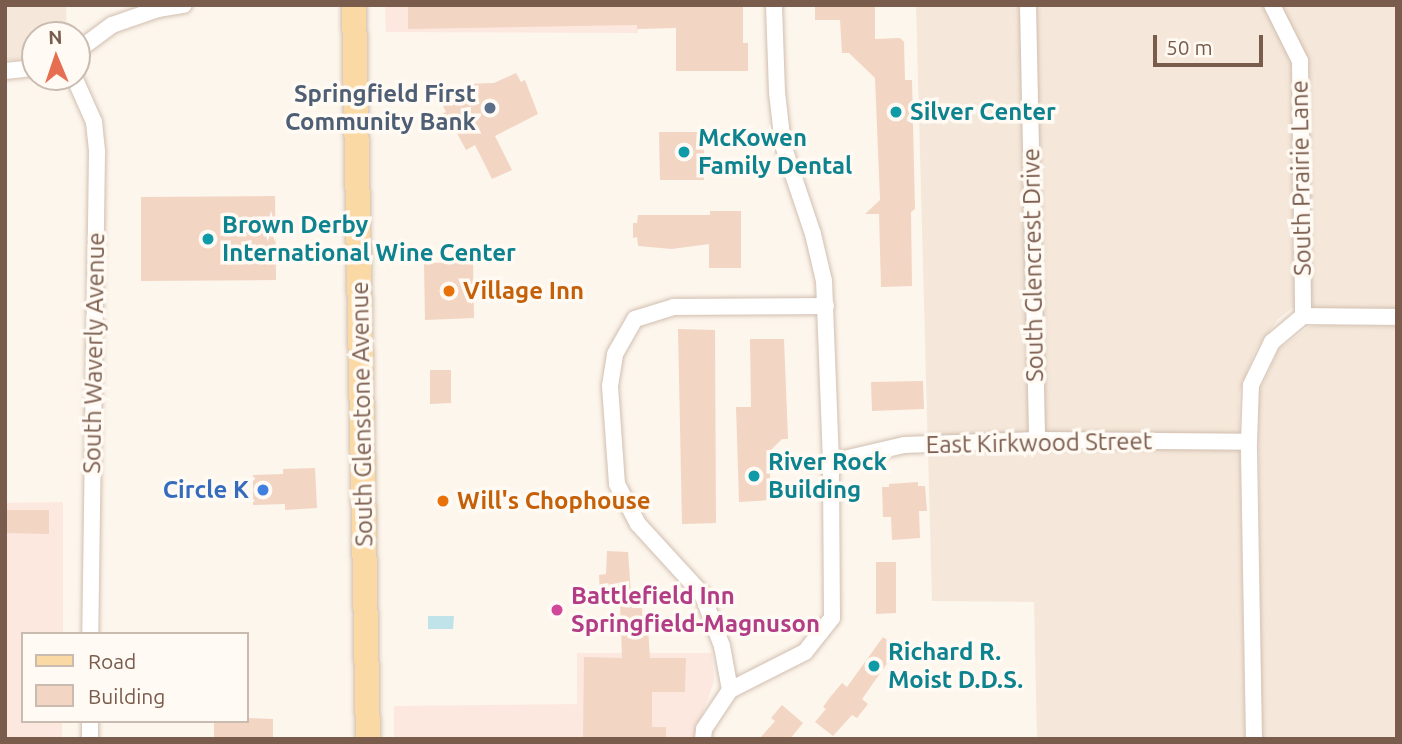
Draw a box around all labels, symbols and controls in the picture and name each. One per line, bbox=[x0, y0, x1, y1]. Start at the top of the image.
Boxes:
north arrow bbox=[21, 21, 91, 91]
scale bar bbox=[1157, 21, 1267, 65]
text: N bbox=[48, 26, 63, 48]
text: 50 m bbox=[1166, 35, 1213, 59]
place label: Springfield First Community Bank bbox=[285, 80, 476, 136]
street label: South Prairie Lane bbox=[1285, 80, 1317, 276]
place label: Silver Center bbox=[910, 98, 1056, 126]
marker: Springfield First Community Bank bbox=[482, 100, 498, 116]
marker: Silver Center bbox=[888, 104, 904, 120]
place label: McKowen Family Dental bbox=[698, 124, 852, 180]
marker: McKowen Family Dental bbox=[676, 144, 692, 160]
street label: South Glencrest Drive bbox=[1017, 148, 1049, 382]
place label: Brown Derby International Wine Center bbox=[222, 211, 516, 267]
marker: Brown Derby International Wine Center bbox=[200, 231, 216, 247]
street label: South Waverly Avenue bbox=[77, 232, 111, 474]
place label: Village Inn bbox=[463, 277, 584, 305]
street label: South Glenstone Avenue bbox=[345, 281, 379, 547]
marker: Village Inn bbox=[441, 283, 457, 299]
street label: East Kirkwood Street bbox=[925, 427, 1153, 459]
place label: River Rock Building bbox=[768, 448, 887, 504]
marker: River Rock Building bbox=[746, 468, 762, 484]
place label: Circle K bbox=[163, 476, 249, 504]
marker: Circle K bbox=[255, 482, 271, 498]
place label: Will's Chophouse bbox=[457, 487, 651, 515]
marker: Will's Chophouse bbox=[435, 493, 451, 509]
place label: Battlefield Inn Springfield-Magnuson bbox=[571, 582, 820, 638]
marker: Battlefield Inn Springfield-Magnuson bbox=[549, 602, 565, 618]
legend bbox=[21, 632, 248, 723]
place label: Richard R. Moist D.D.S. bbox=[888, 638, 1023, 694]
text: Road bbox=[88, 649, 136, 673]
marker: Richard R. Moist D.D.S. bbox=[866, 658, 882, 674]
text: Building bbox=[88, 684, 165, 708]

